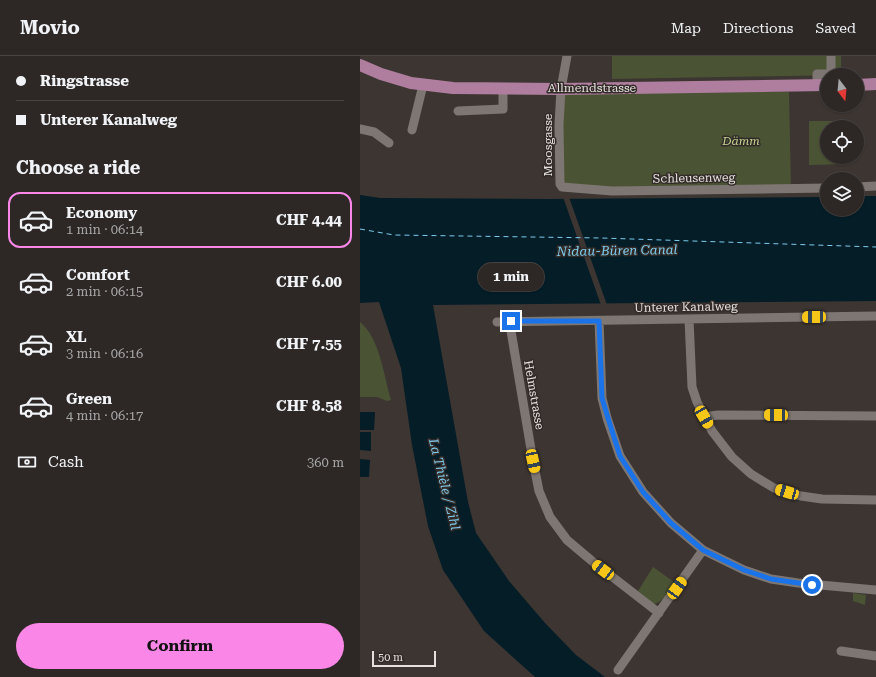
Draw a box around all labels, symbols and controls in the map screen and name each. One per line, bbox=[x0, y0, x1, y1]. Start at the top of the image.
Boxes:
text: Movio bbox=[20, 16, 80, 39]
text: Map bbox=[671, 20, 701, 36]
text: Directions bbox=[723, 20, 793, 36]
text: Saved bbox=[815, 20, 856, 36]
north arrow bbox=[820, 68, 864, 112]
map controls bbox=[820, 68, 864, 216]
text: Ringstrasse bbox=[40, 72, 129, 90]
street label: Allmendstrasse bbox=[548, 81, 637, 95]
text: Unterer Kanalweg bbox=[40, 111, 177, 129]
street label: Moosgasse bbox=[541, 113, 555, 176]
button: locate bbox=[820, 120, 864, 164]
park label: Dämm bbox=[721, 134, 760, 148]
text: Choose a ride bbox=[16, 157, 140, 178]
street label: Schleusenweg bbox=[653, 170, 736, 186]
button: layers bbox=[820, 172, 864, 216]
icon: car bbox=[18, 202, 54, 238]
text: Economy bbox=[66, 204, 137, 222]
text: CHF 4.44 bbox=[276, 211, 342, 229]
text: 1 min · 06:14 bbox=[66, 222, 143, 237]
water label: Nidau-Büren Canal bbox=[556, 242, 678, 259]
callout: 1 min bbox=[478, 263, 544, 291]
icon: car bbox=[18, 264, 54, 300]
text: Comfort bbox=[66, 266, 130, 284]
text: 1 min bbox=[493, 269, 529, 284]
text: CHF 6.00 bbox=[276, 273, 342, 291]
text: 2 min · 06:15 bbox=[66, 284, 143, 299]
street label: Unterer Kanalweg bbox=[634, 299, 738, 315]
car bbox=[802, 311, 826, 323]
route end bbox=[502, 312, 520, 330]
icon: car bbox=[18, 326, 54, 362]
text: XL bbox=[66, 328, 87, 346]
text: CHF 7.55 bbox=[276, 335, 342, 353]
text: 3 min · 06:16 bbox=[66, 346, 143, 361]
street label: Helmstrasse bbox=[521, 359, 547, 431]
icon: car bbox=[18, 388, 54, 424]
text: Green bbox=[66, 390, 112, 408]
text: CHF 8.58 bbox=[276, 397, 342, 415]
car bbox=[693, 404, 715, 430]
text: 4 min · 06:17 bbox=[66, 408, 143, 423]
car bbox=[764, 409, 788, 421]
water label: La Thièle / Zihl bbox=[426, 436, 463, 531]
car bbox=[525, 448, 541, 474]
icon: cash bbox=[16, 451, 38, 473]
text: Cash bbox=[48, 453, 84, 471]
text: 360 m bbox=[307, 455, 344, 470]
car bbox=[774, 483, 800, 501]
car bbox=[590, 558, 616, 582]
car bbox=[665, 575, 689, 601]
route start bbox=[803, 576, 821, 594]
button: Confirm bbox=[16, 623, 344, 669]
scale bar bbox=[372, 649, 436, 668]
text: 50 m bbox=[378, 651, 403, 664]

